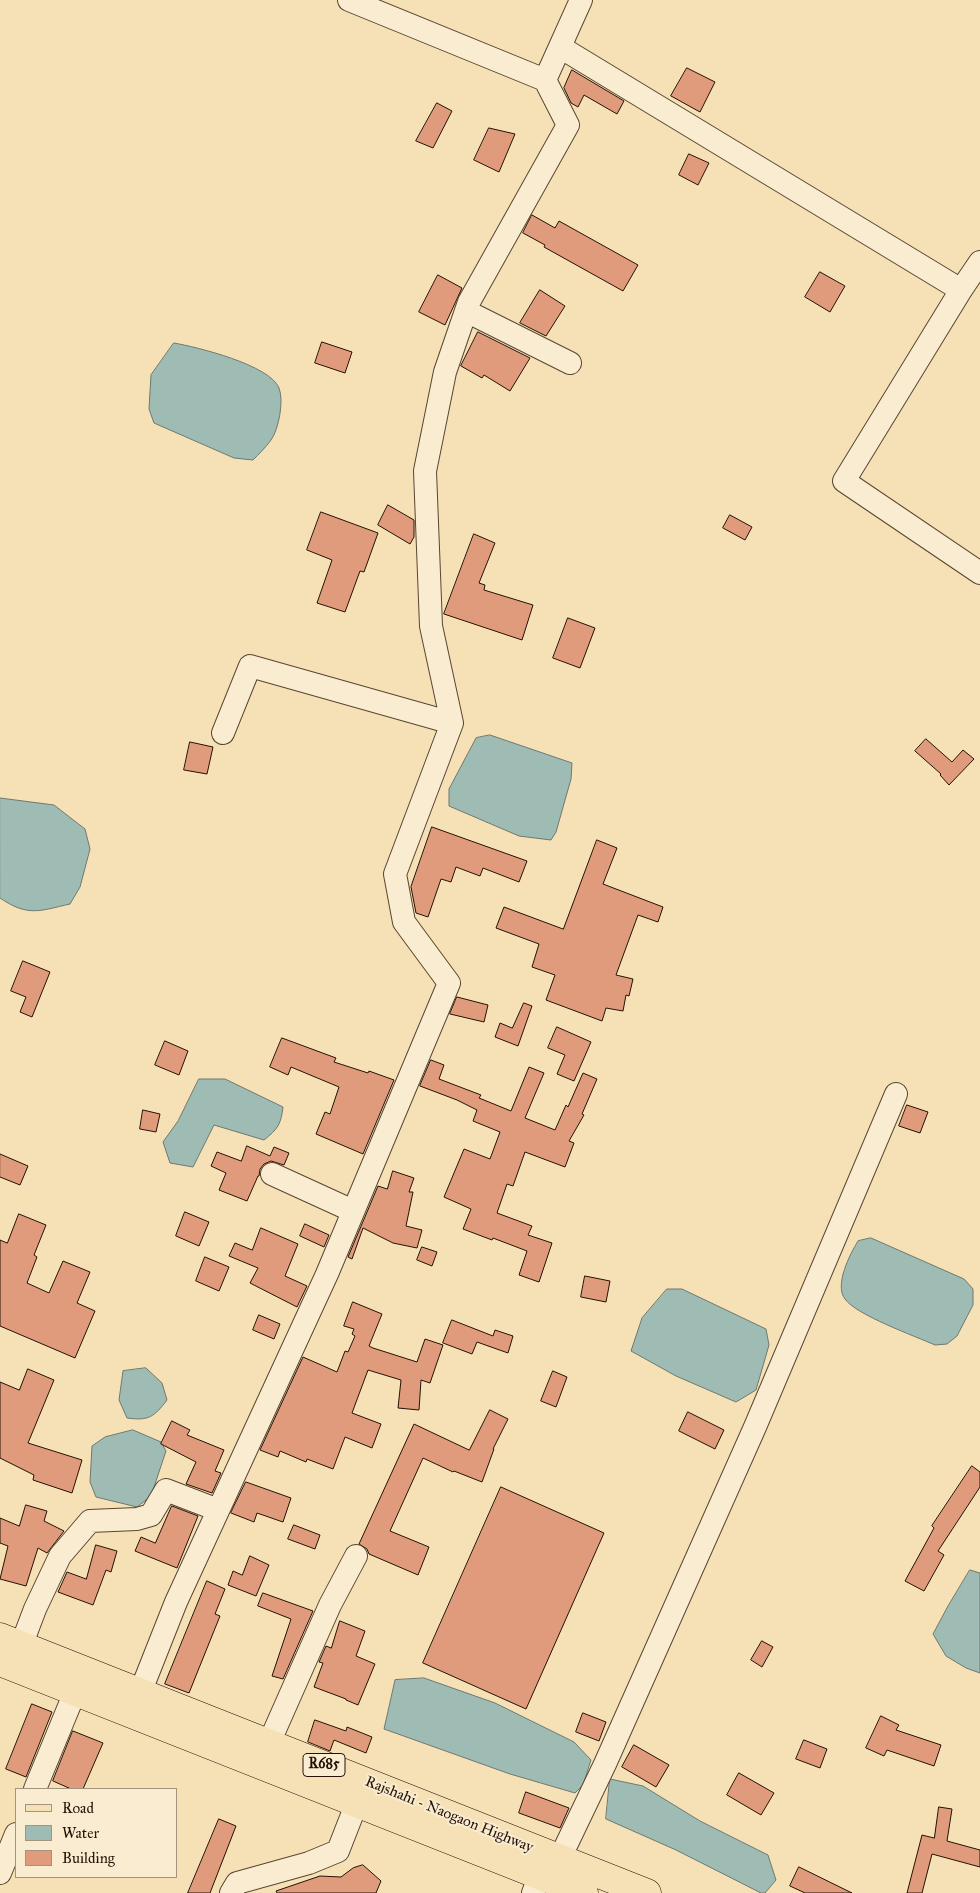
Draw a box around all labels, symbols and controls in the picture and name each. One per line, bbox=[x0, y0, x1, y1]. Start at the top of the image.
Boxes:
road number: R685 bbox=[303, 1754, 345, 1776]
street label: Rajshahi - Naogaon Highway bbox=[362, 1773, 536, 1857]
legend bbox=[15, 1788, 178, 1878]
text: Road bbox=[62, 1799, 94, 1817]
text: Water bbox=[62, 1824, 99, 1842]
text: Building bbox=[62, 1849, 115, 1867]

